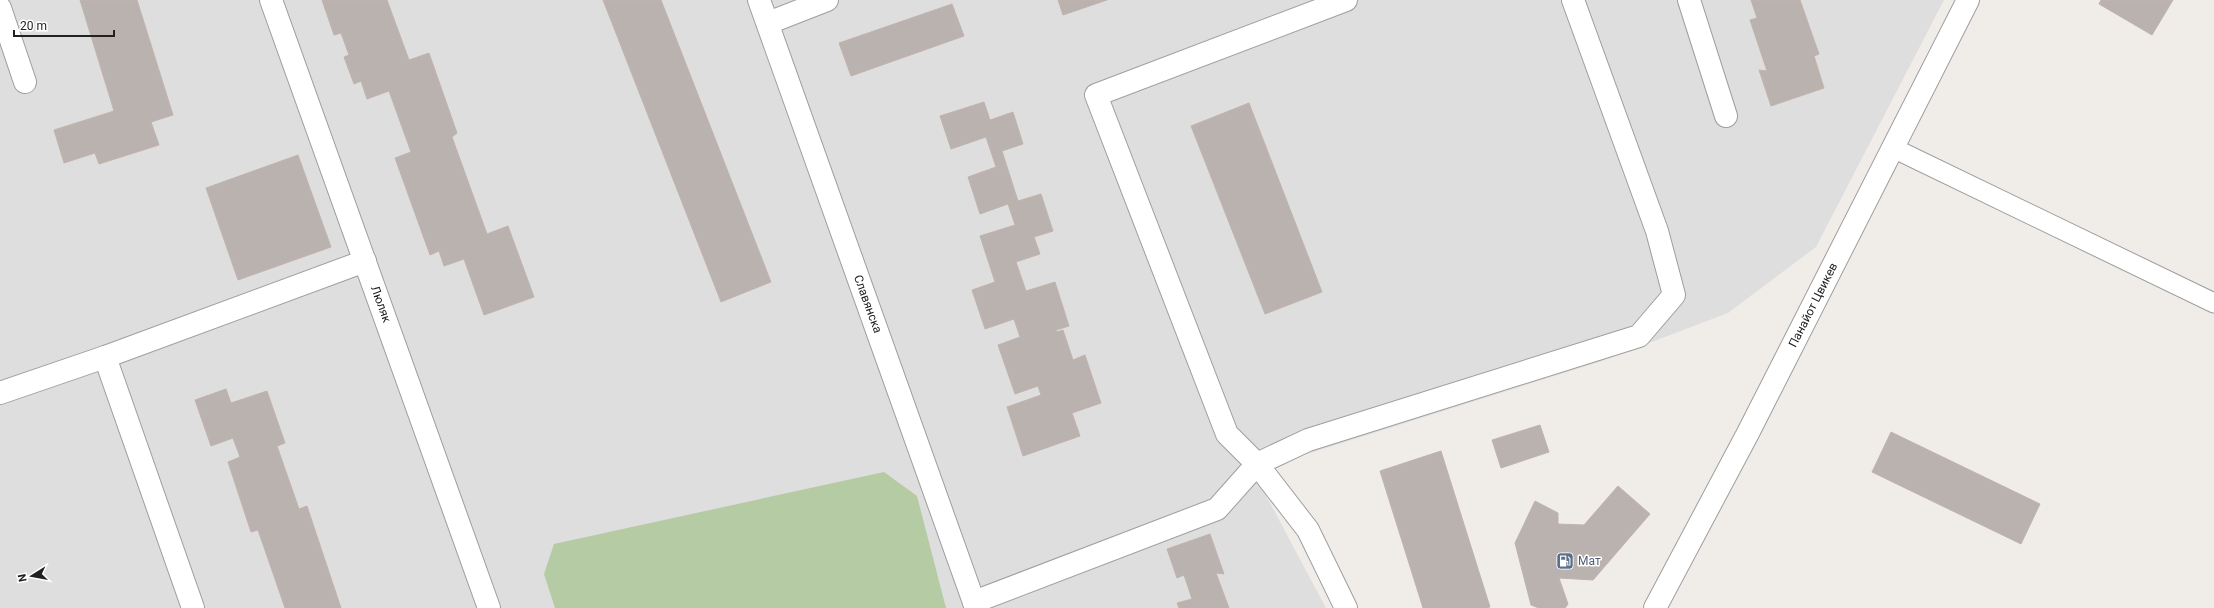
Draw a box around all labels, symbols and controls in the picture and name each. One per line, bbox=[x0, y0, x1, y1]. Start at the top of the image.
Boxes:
scale bar bbox=[14, 12, 114, 38]
text: 20 m bbox=[20, 19, 47, 33]
street label: Панайот Цвикев bbox=[1786, 260, 1840, 350]
street label: Славянска bbox=[851, 273, 885, 335]
street label: Люляк bbox=[368, 284, 394, 325]
fuel station icon: Мат bbox=[1555, 551, 1575, 571]
place label: Мат bbox=[1578, 554, 1601, 568]
north arrow bbox=[12, 556, 52, 596]
text: N bbox=[16, 573, 30, 583]

